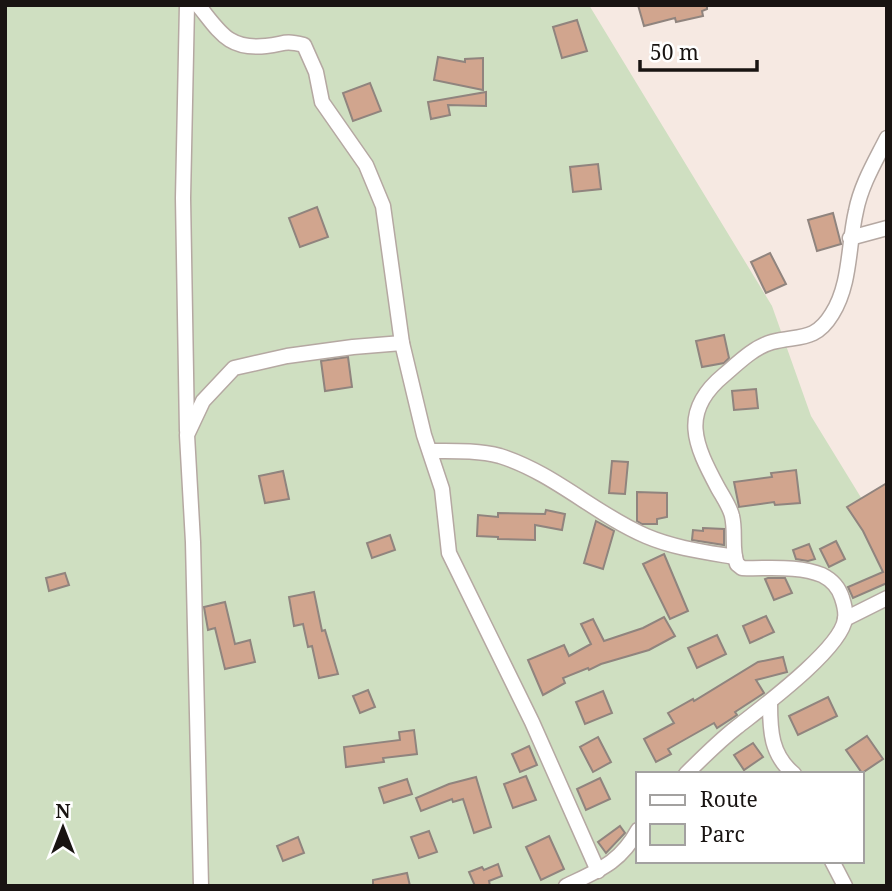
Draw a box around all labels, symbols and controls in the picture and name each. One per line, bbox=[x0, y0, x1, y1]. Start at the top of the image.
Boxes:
scale bar bbox=[640, 28, 757, 72]
text: 50 m bbox=[650, 38, 699, 66]
legend bbox=[636, 772, 864, 863]
text: Route bbox=[700, 785, 758, 813]
north arrow bbox=[28, 793, 98, 863]
text: N bbox=[56, 798, 71, 824]
text: Parc bbox=[700, 820, 745, 848]

